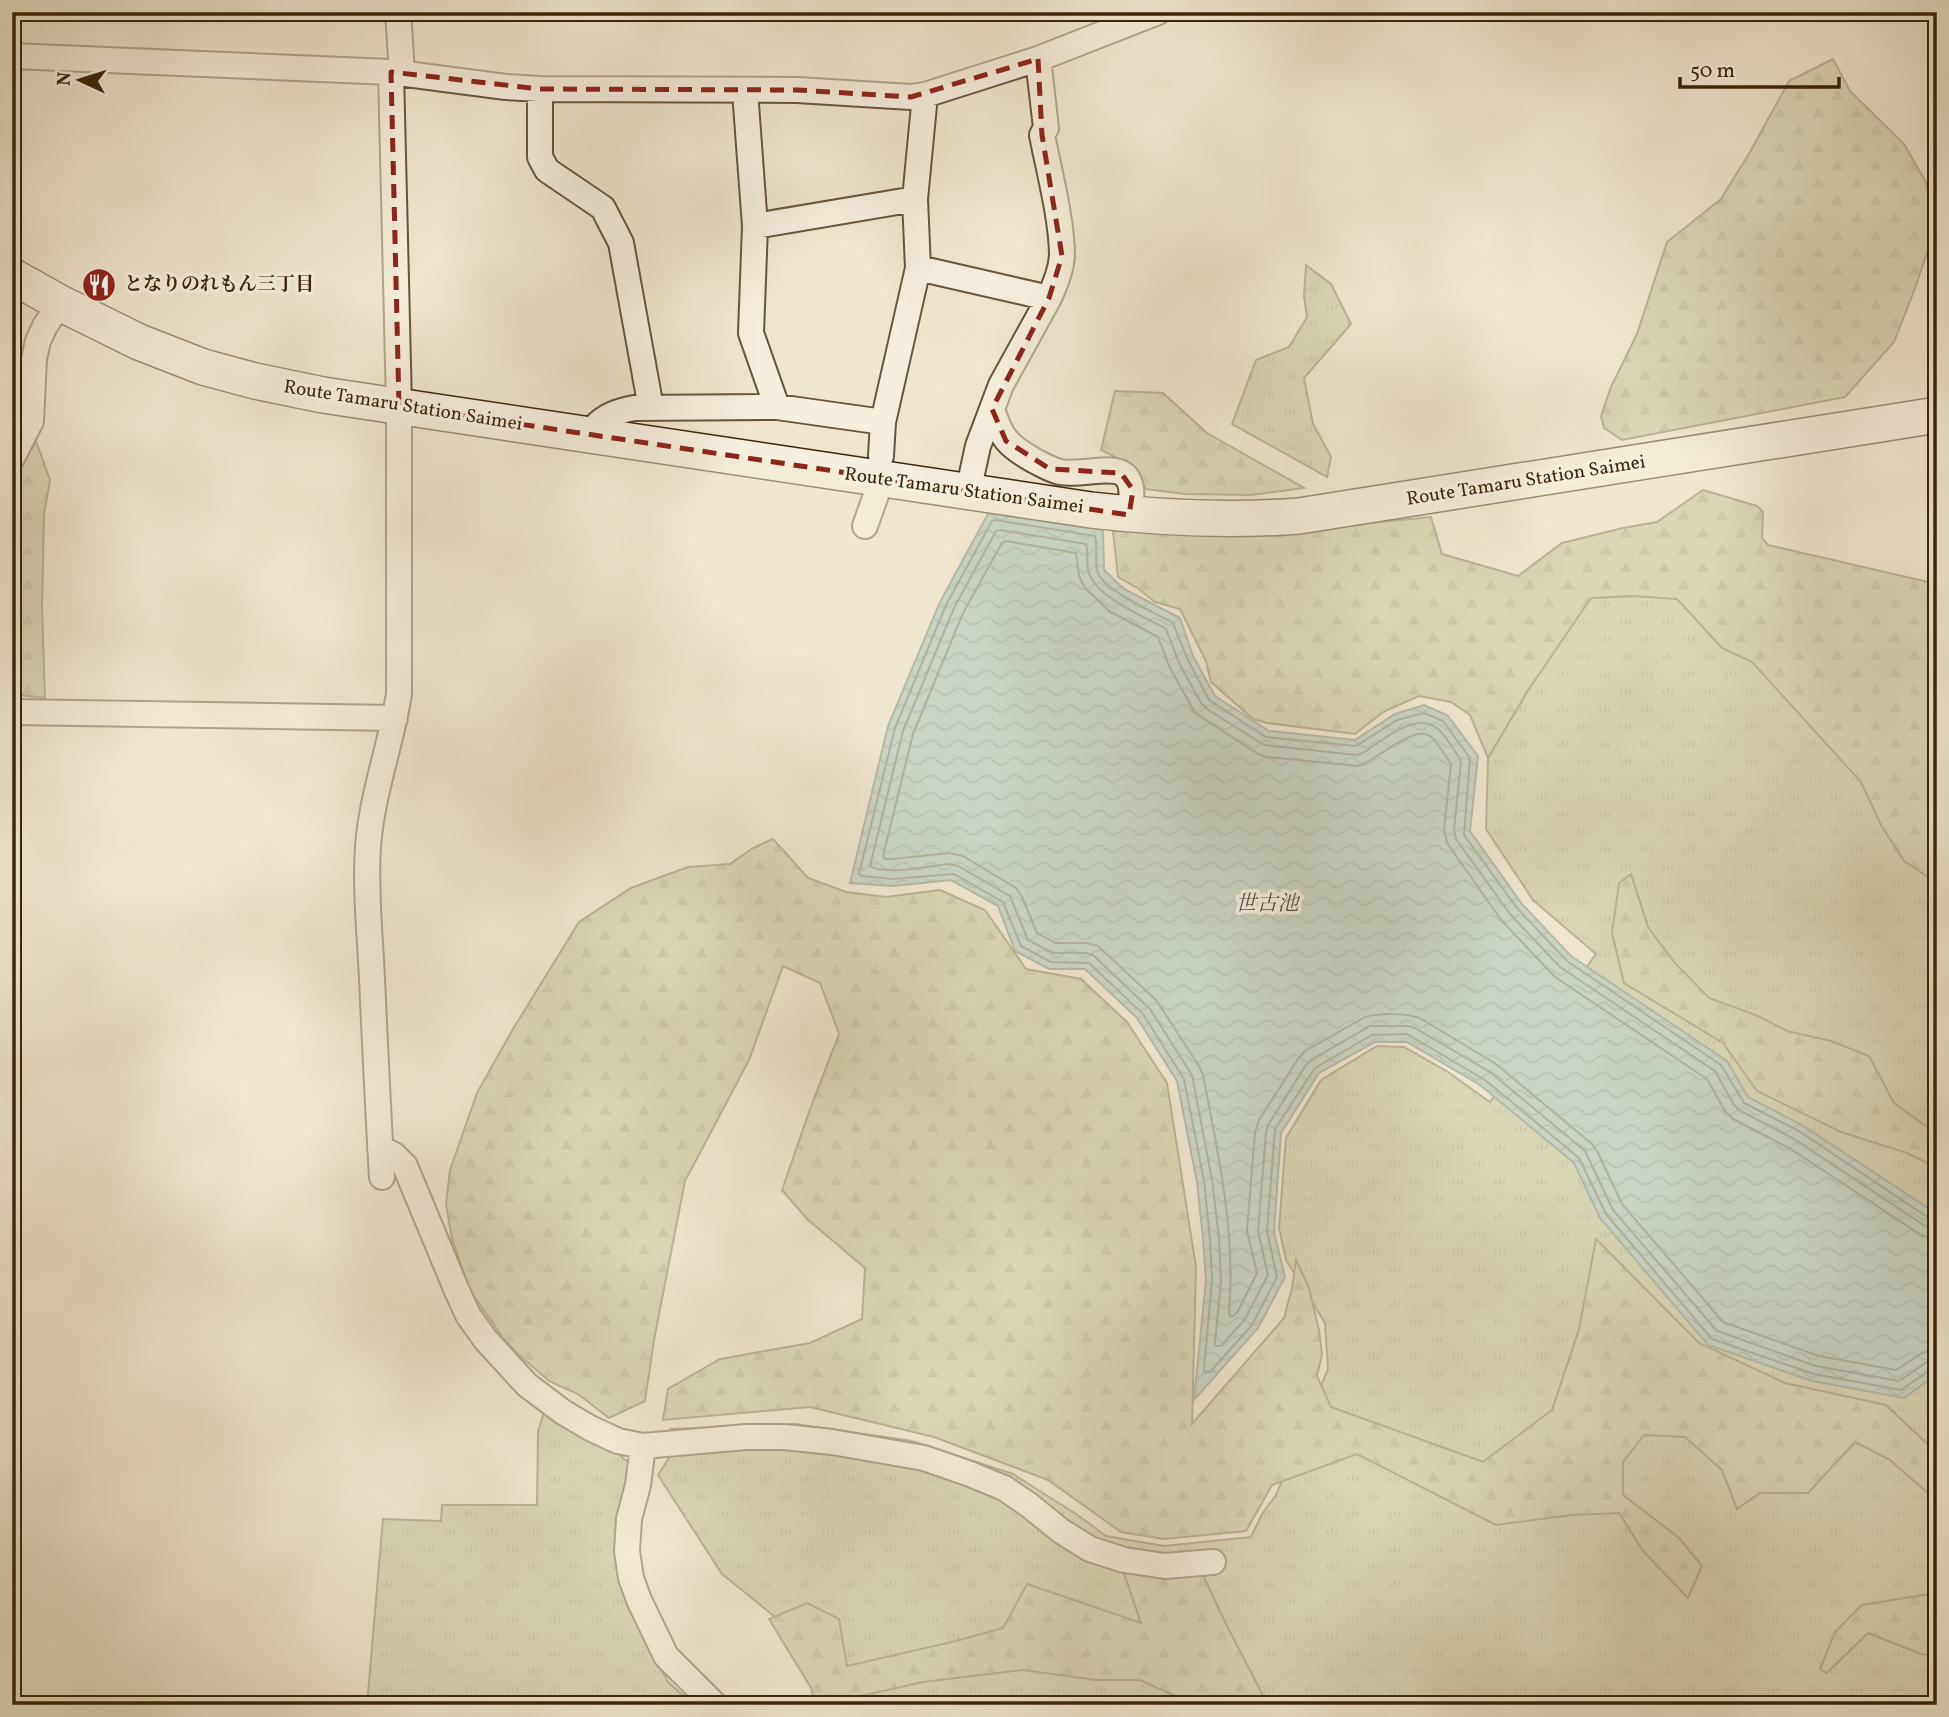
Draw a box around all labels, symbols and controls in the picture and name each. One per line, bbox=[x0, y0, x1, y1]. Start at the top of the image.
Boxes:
north arrow bbox=[46, 46, 116, 116]
scale bar bbox=[1680, 46, 1839, 90]
text: 50 m bbox=[1690, 57, 1735, 86]
text: N bbox=[52, 71, 79, 87]
restaurant icon: となりのれもん三丁目 bbox=[80, 266, 118, 304]
place label: となりのれもん三丁目 bbox=[124, 272, 314, 298]
street label: Route Tamaru Station Saimei bbox=[282, 374, 525, 438]
street label: Route Tamaru Station Saimei bbox=[1405, 449, 1648, 513]
street label: Route Tamaru Station Saimei bbox=[843, 461, 1086, 521]
water label: 世古池 bbox=[1236, 890, 1300, 919]

